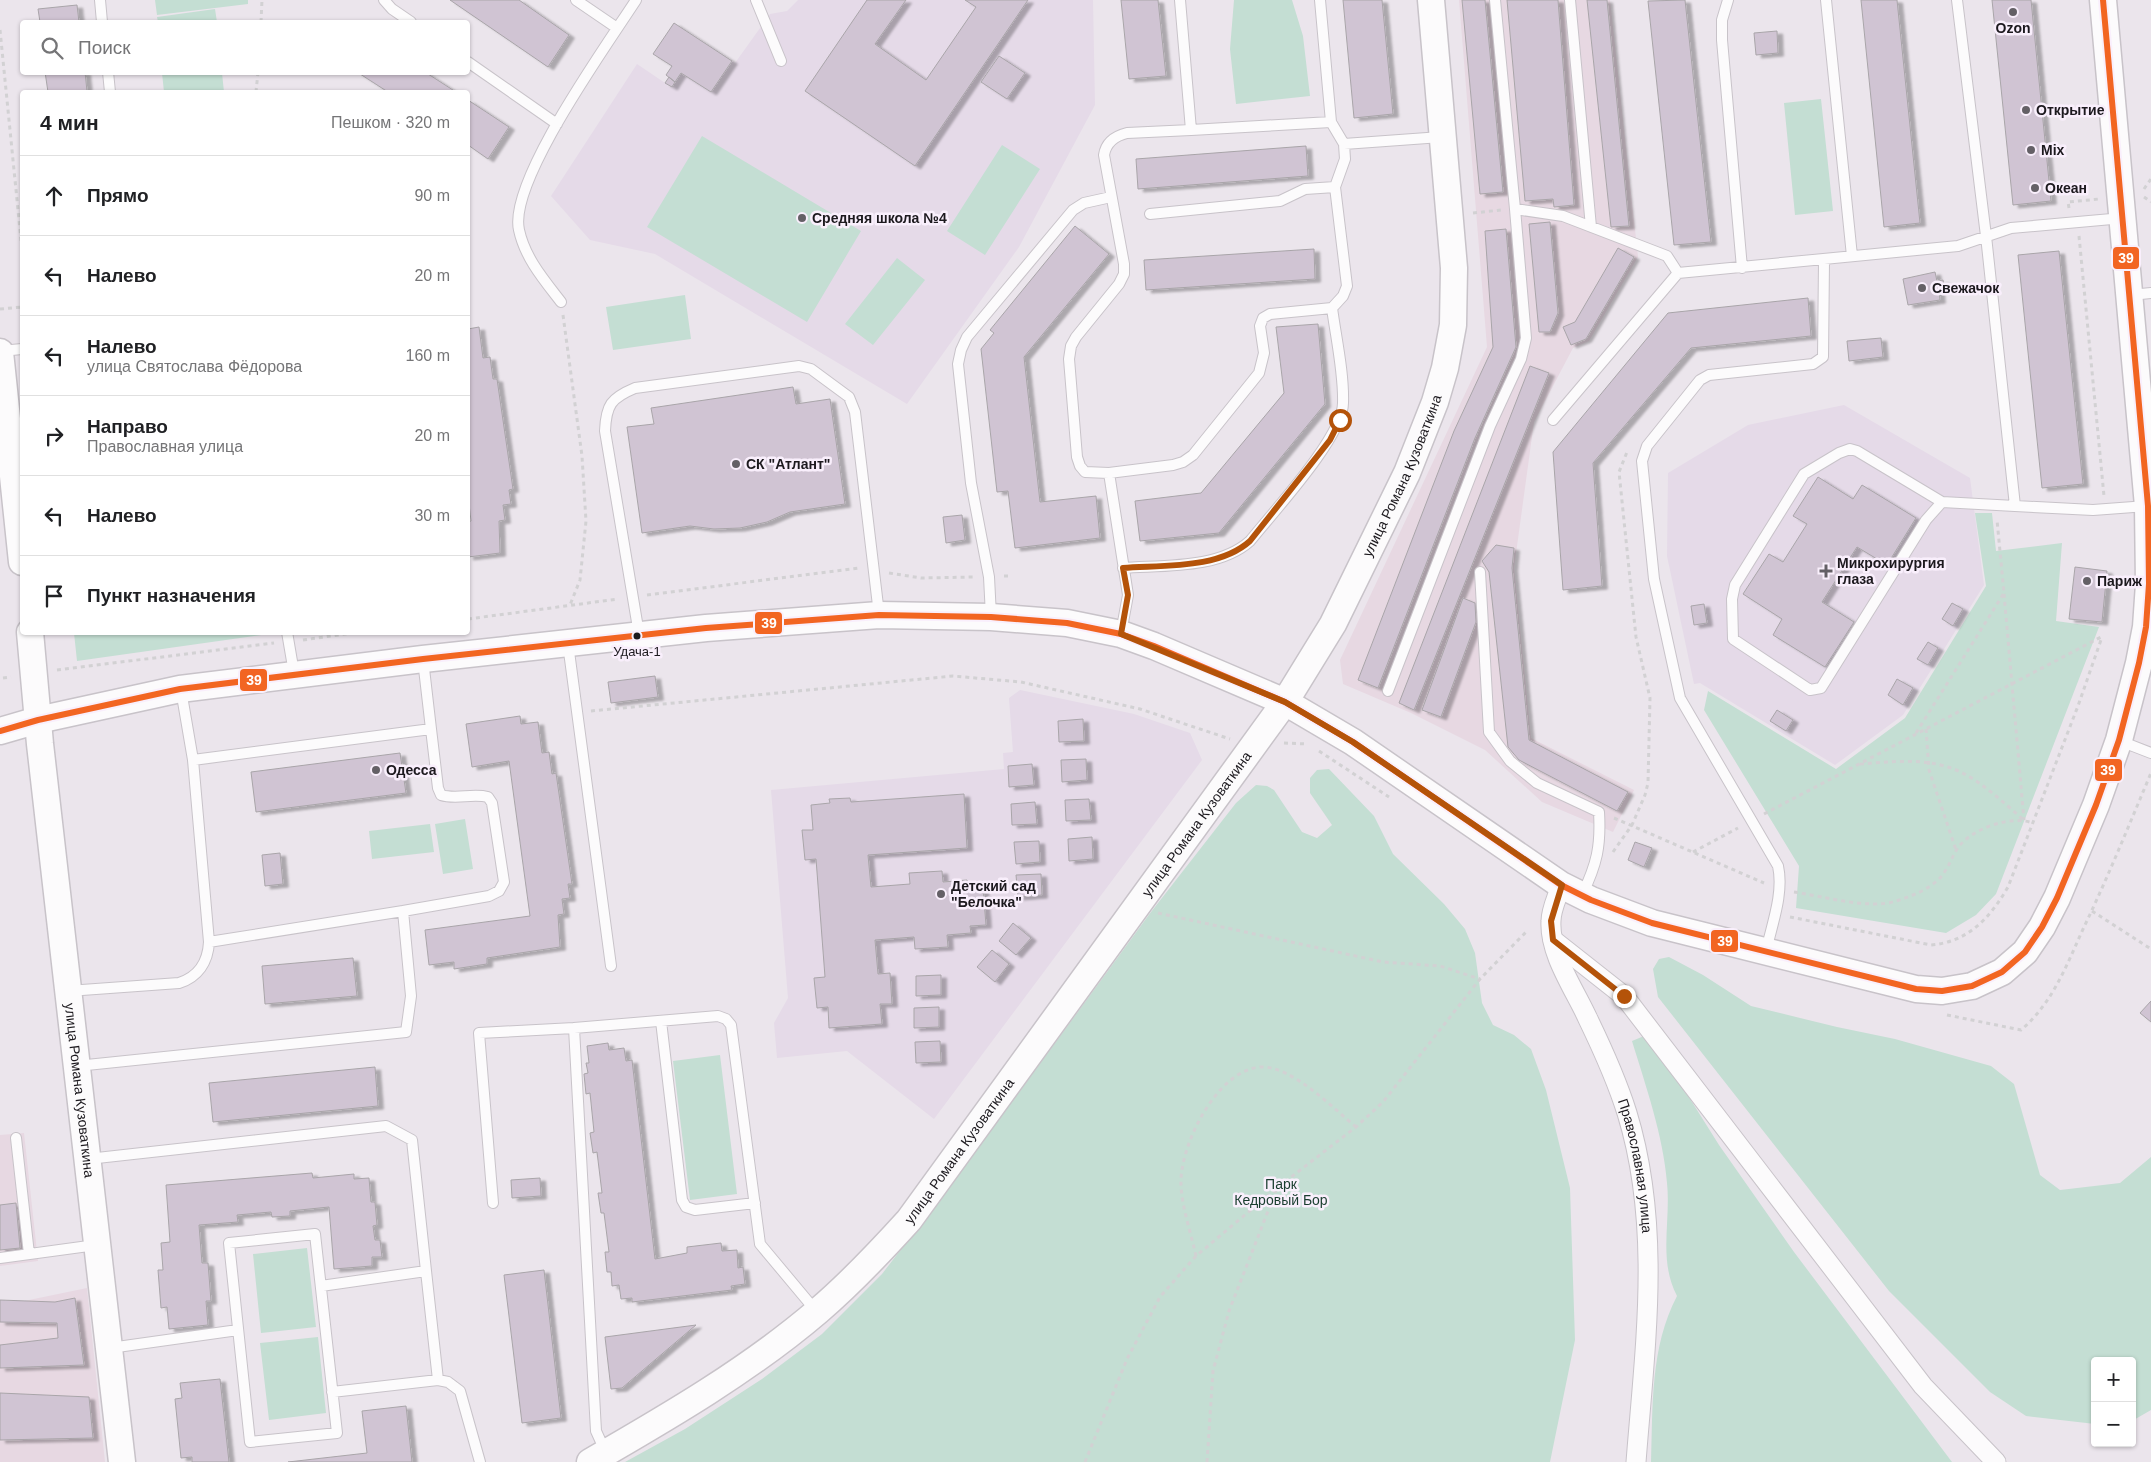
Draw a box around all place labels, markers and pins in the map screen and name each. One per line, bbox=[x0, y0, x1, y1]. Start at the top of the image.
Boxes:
marker: Ozon bbox=[2007, 6, 2019, 18]
place label: Ozon bbox=[1996, 20, 2031, 36]
place label: Открытие bbox=[2036, 102, 2105, 118]
marker: Открытие bbox=[2020, 104, 2032, 116]
place label: Mix bbox=[2041, 142, 2065, 158]
marker: Mix bbox=[2025, 144, 2037, 156]
place label: Океан bbox=[2045, 180, 2087, 196]
marker: Океан bbox=[2029, 182, 2041, 194]
place label: Средняя школа №4 bbox=[812, 210, 947, 226]
marker: Средняя школа №4 bbox=[796, 212, 808, 224]
place label: Свежачок bbox=[1932, 280, 2000, 296]
marker: Свежачок bbox=[1916, 282, 1928, 294]
place label: СК "Атлант" bbox=[746, 456, 830, 472]
marker: СК "Атлант" bbox=[730, 458, 742, 470]
place label: Микрохирургия глаза bbox=[1837, 555, 1945, 587]
marker: Микрохирургия глаза bbox=[1819, 564, 1833, 578]
place label: Париж bbox=[2097, 573, 2143, 589]
marker: Париж bbox=[2081, 575, 2093, 587]
marker: Удача-1 bbox=[632, 631, 642, 641]
place label: Удача-1 bbox=[613, 644, 661, 659]
place label: Одесса bbox=[386, 762, 437, 778]
marker: Одесса bbox=[370, 764, 382, 776]
place label: Детский сад "Белочка" bbox=[951, 878, 1036, 910]
marker: Детский сад "Белочка" bbox=[935, 888, 947, 900]

